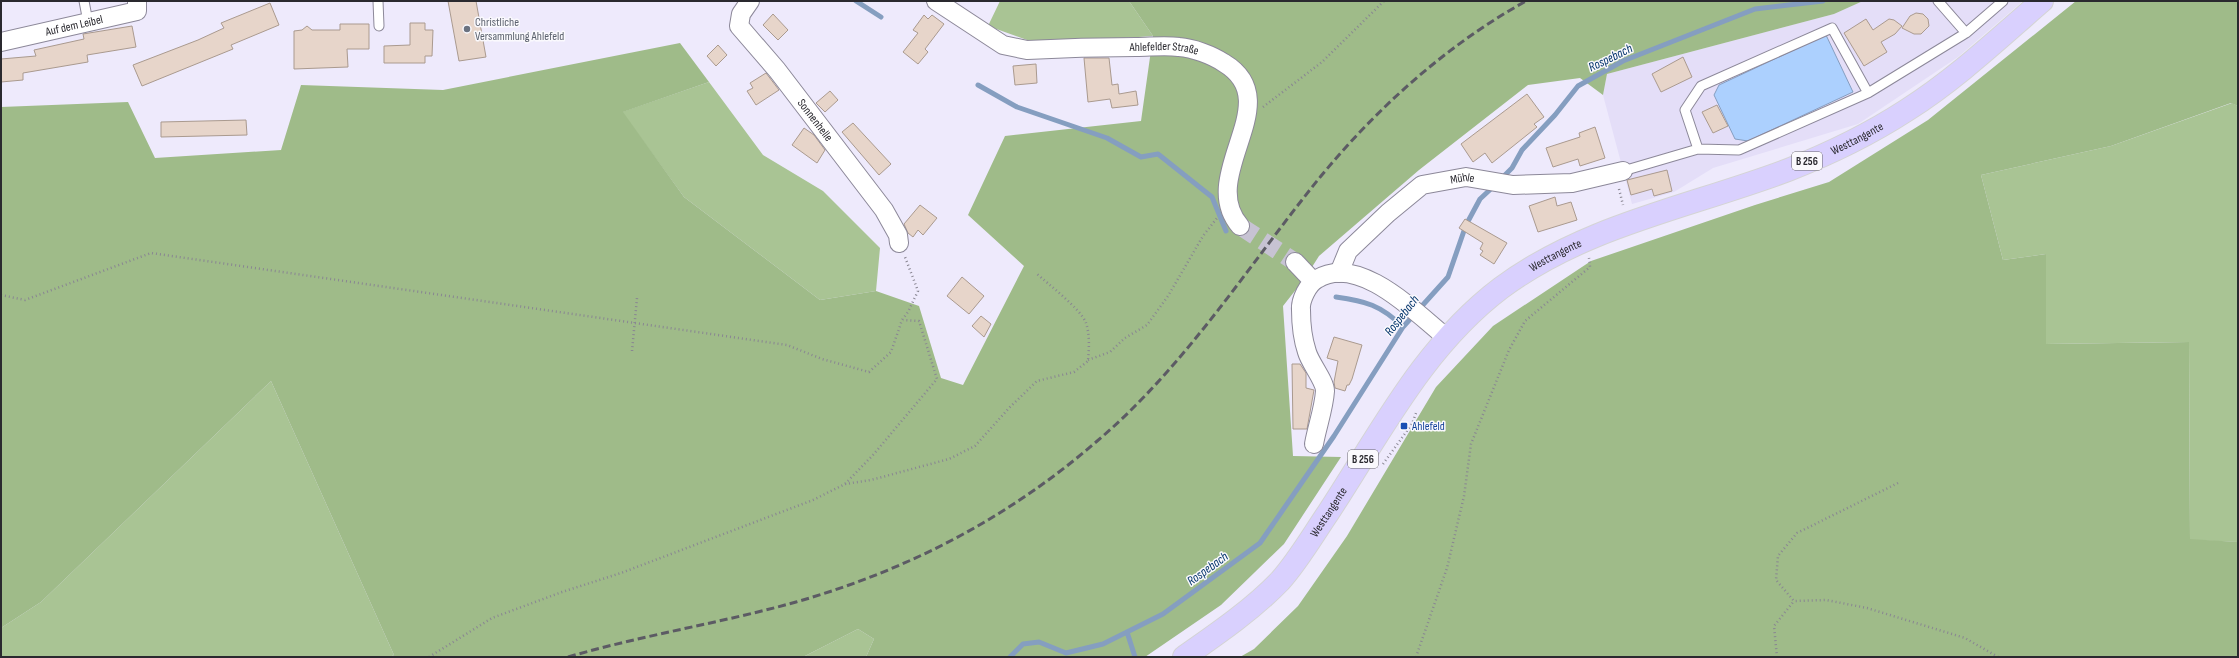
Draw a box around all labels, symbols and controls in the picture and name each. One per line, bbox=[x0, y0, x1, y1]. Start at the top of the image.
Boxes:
street label: Auf dem Leibel bbox=[43, 12, 104, 40]
place label: Christliche Versammlung Ahlefeld bbox=[475, 15, 564, 44]
marker: Christliche Versammlung Ahlefeld bbox=[462, 24, 472, 34]
street label: Ahlefelder Straße bbox=[1129, 39, 1201, 59]
water label: Rospebach bbox=[1586, 40, 1636, 75]
street label: Sonnenhelle bbox=[794, 96, 836, 145]
street label: Westtangente bbox=[1829, 119, 1886, 159]
road number: B 256 bbox=[1792, 152, 1822, 170]
street label: Mühle bbox=[1449, 170, 1476, 188]
street label: Westtangente bbox=[1527, 236, 1584, 275]
water label: Rospebach bbox=[1381, 292, 1423, 339]
place label: Ahlefeld bbox=[1411, 419, 1445, 434]
marker: Ahlefeld bbox=[1399, 421, 1409, 431]
road number: B 256 bbox=[1348, 450, 1378, 468]
street label: Westtangente bbox=[1307, 484, 1351, 540]
water label: Rospebach bbox=[1184, 548, 1232, 589]

